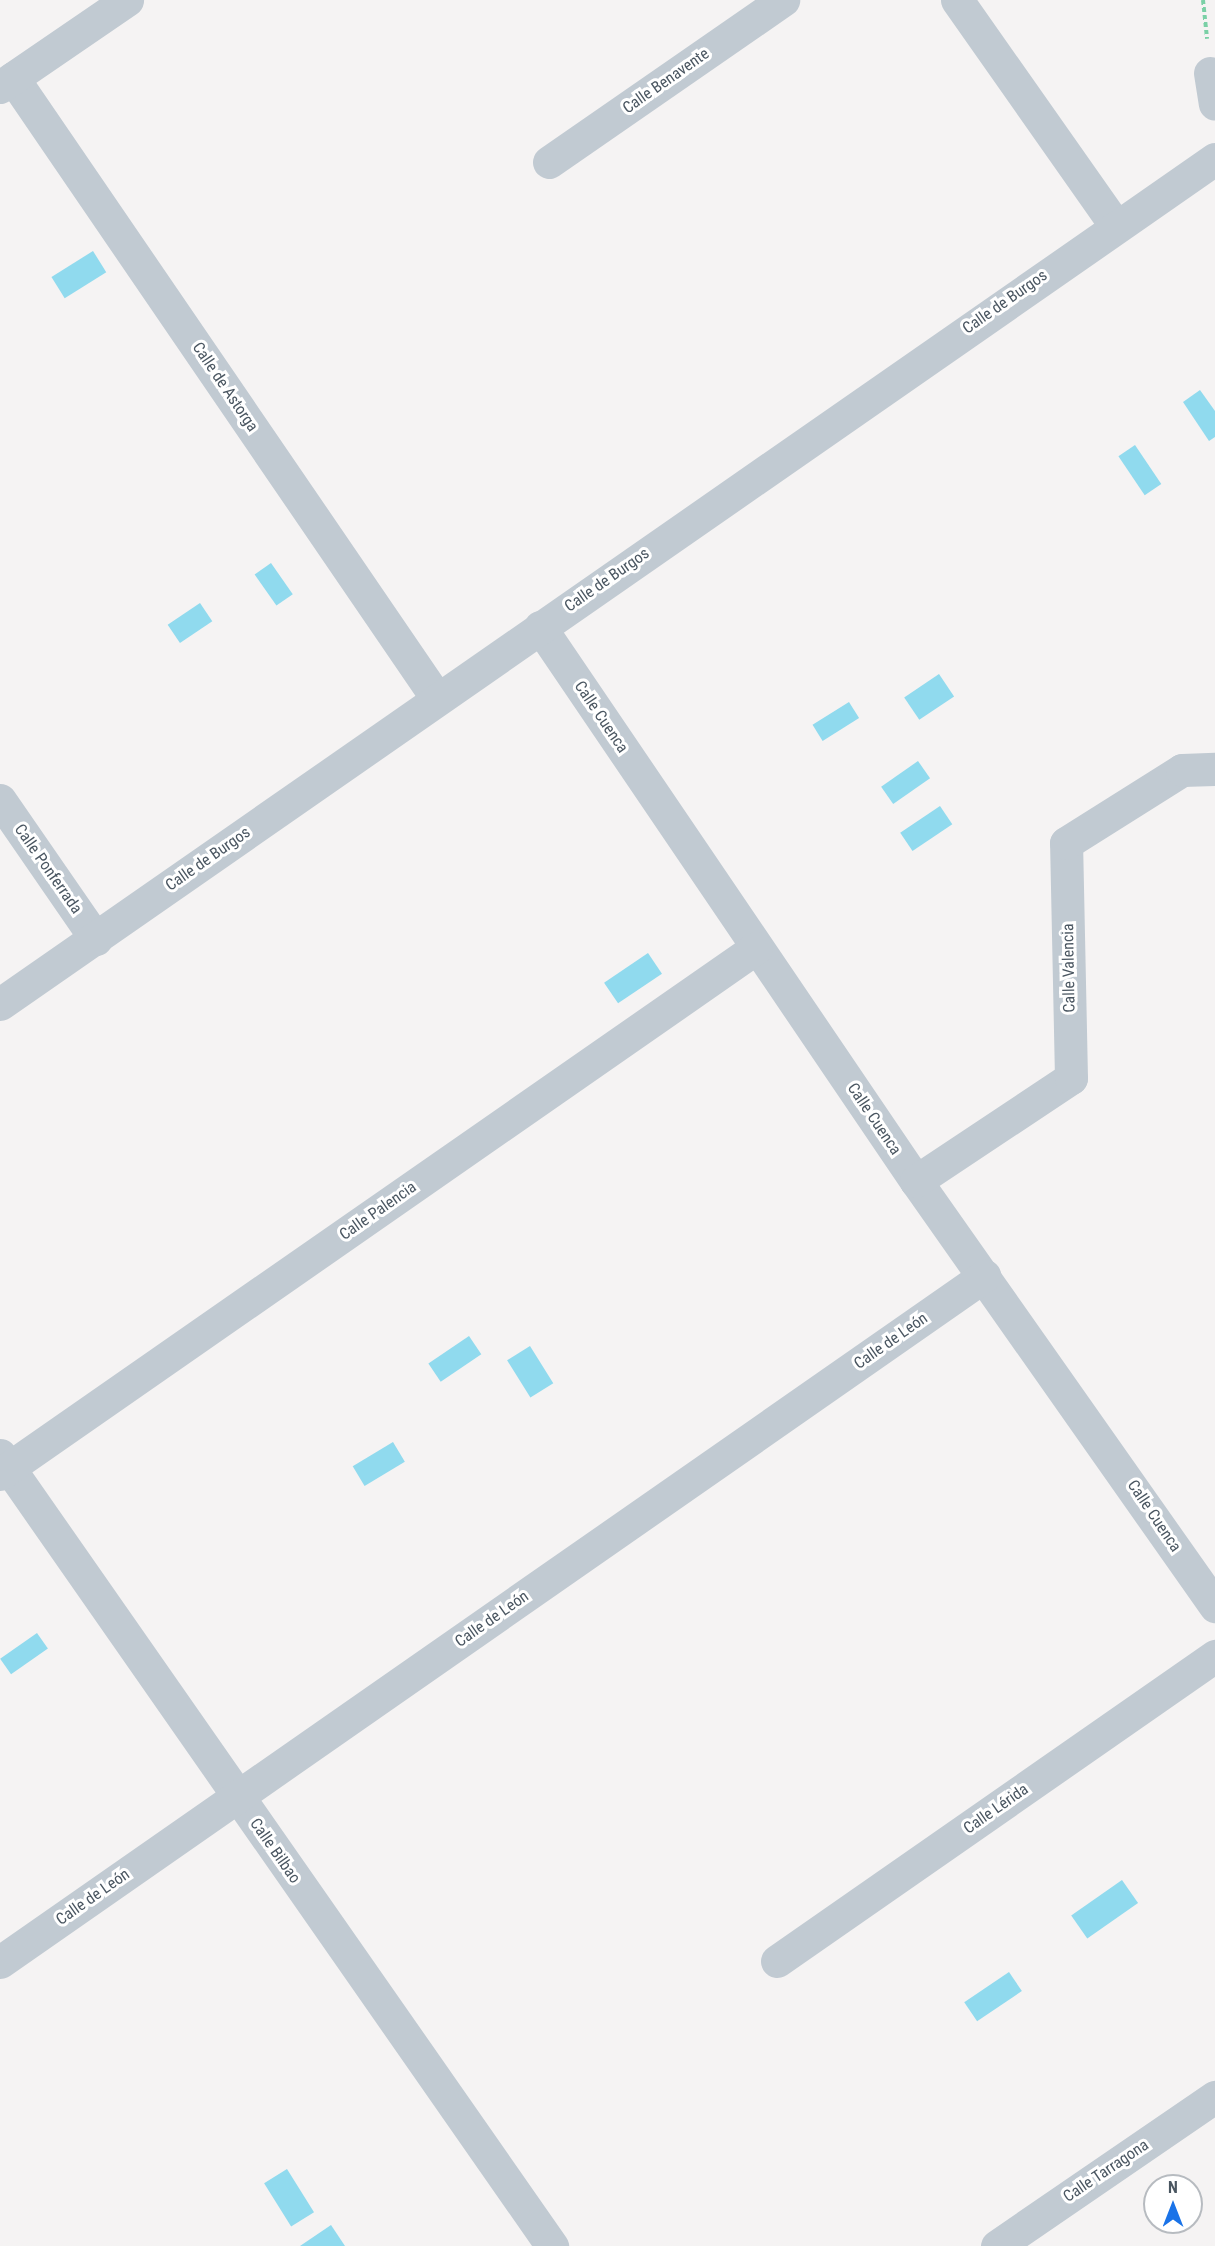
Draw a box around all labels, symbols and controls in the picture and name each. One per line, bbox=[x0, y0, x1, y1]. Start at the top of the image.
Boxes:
street label: Calle Benavente bbox=[619, 44, 713, 118]
street label: Calle de Burgos bbox=[959, 266, 1051, 338]
street label: Calle de Astorga bbox=[188, 339, 262, 435]
street label: Calle de Burgos bbox=[561, 544, 653, 616]
street label: Calle Cuenca bbox=[570, 677, 632, 757]
street label: Calle Ponferrada bbox=[10, 821, 86, 917]
street label: Calle de Burgos bbox=[162, 823, 254, 895]
street label: Calle Valencia bbox=[1059, 923, 1079, 1013]
street label: Calle Cuenca bbox=[843, 1079, 905, 1159]
street label: Calle Palencia bbox=[336, 1178, 420, 1244]
street label: Calle de León bbox=[851, 1309, 931, 1373]
street label: Calle Cuenca bbox=[1123, 1476, 1185, 1556]
street label: Calle de León bbox=[452, 1587, 532, 1651]
street label: Calle Lérida bbox=[960, 1780, 1032, 1838]
street label: Calle Bilbao bbox=[246, 1815, 304, 1887]
street label: Calle de León bbox=[53, 1865, 133, 1929]
street label: Calle Tarragona bbox=[1060, 2135, 1152, 2207]
north arrow bbox=[1143, 2174, 1203, 2234]
text: N bbox=[1168, 2178, 1178, 2197]

